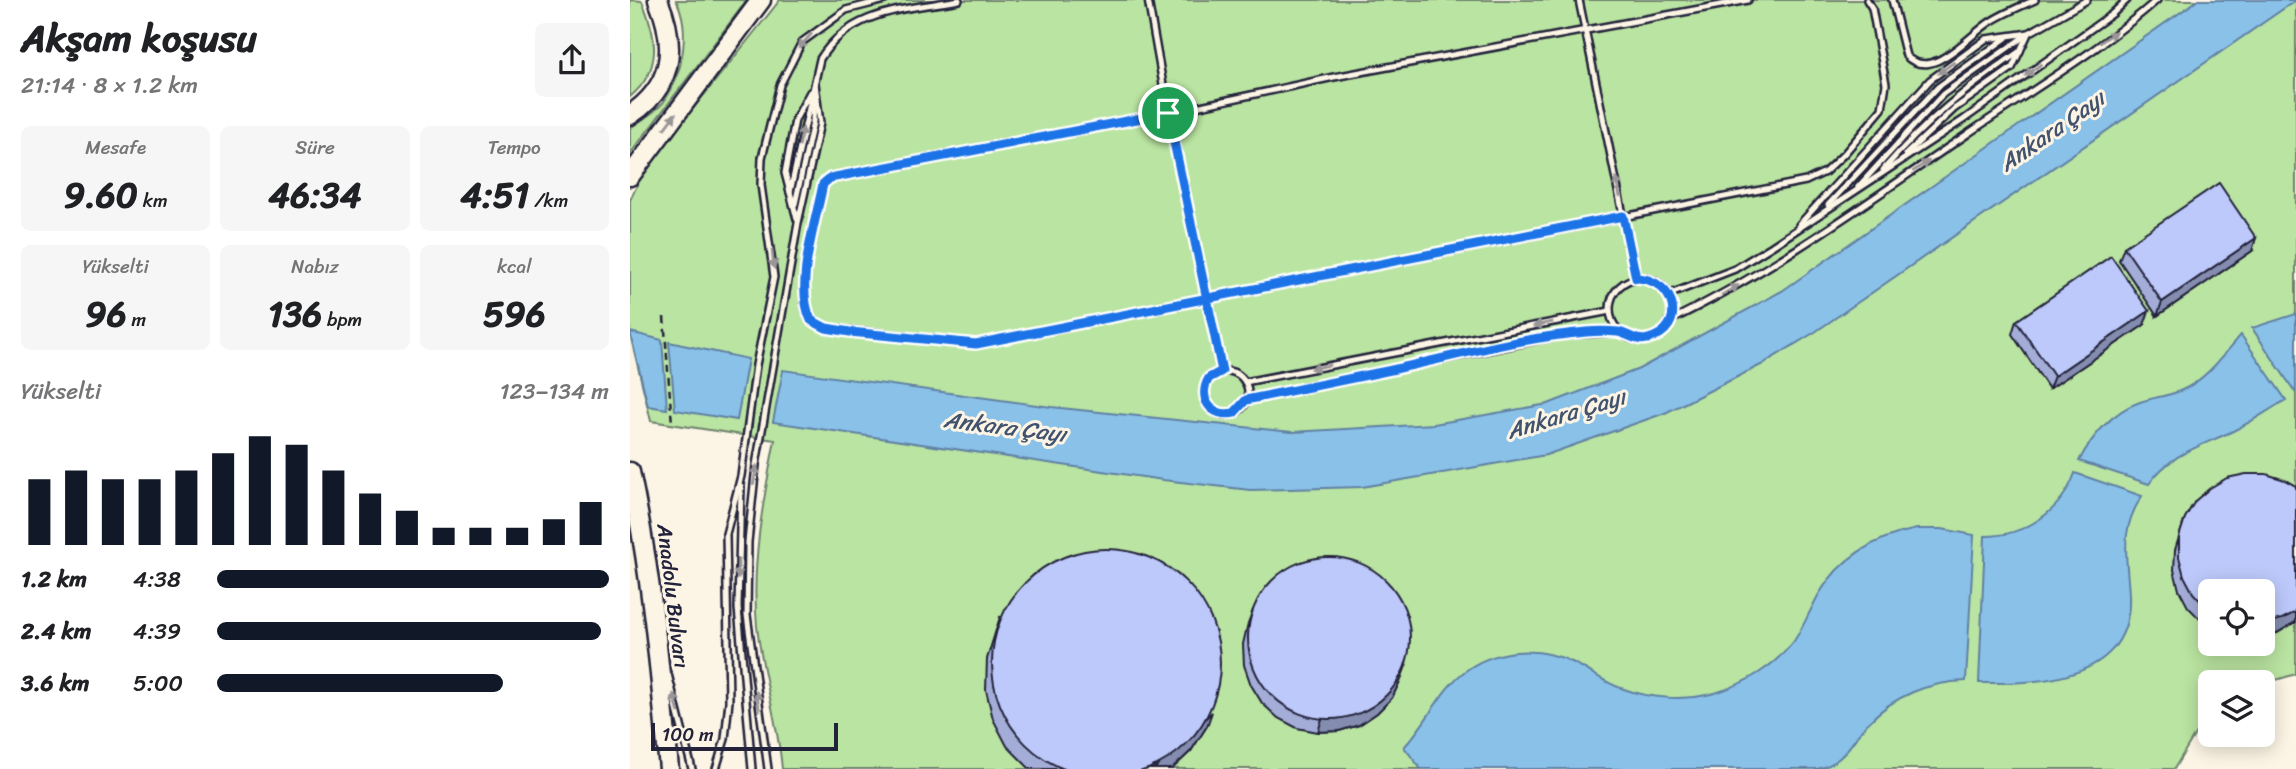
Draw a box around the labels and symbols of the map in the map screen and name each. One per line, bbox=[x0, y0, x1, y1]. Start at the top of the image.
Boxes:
one-way arrow bbox=[2099, 30, 2117, 44]
one-way arrow bbox=[797, 32, 813, 50]
one-way arrow bbox=[1937, 61, 1955, 75]
one-way arrow bbox=[2024, 63, 2042, 77]
water label: Ankara Çayı bbox=[1989, 78, 2116, 183]
pin bbox=[1138, 83, 1198, 143]
one-way arrow bbox=[663, 112, 677, 130]
one-way arrow bbox=[795, 126, 806, 148]
one-way arrow bbox=[1911, 160, 1930, 173]
one-way arrow bbox=[1612, 176, 1623, 198]
one-way arrow bbox=[767, 248, 778, 270]
one-way arrow bbox=[1721, 284, 1740, 297]
one-way arrow bbox=[1532, 318, 1554, 329]
one-way arrow bbox=[1309, 362, 1331, 373]
water label: Ankara Çayı bbox=[1501, 376, 1633, 452]
water label: Ankara Çayı bbox=[941, 399, 1071, 455]
one-way arrow bbox=[750, 464, 761, 486]
street label: Anadolu Bulvarı bbox=[645, 521, 701, 671]
one-way arrow bbox=[732, 558, 744, 580]
one-way arrow bbox=[753, 690, 764, 712]
one-way arrow bbox=[670, 692, 681, 714]
scale bar bbox=[651, 720, 838, 752]

